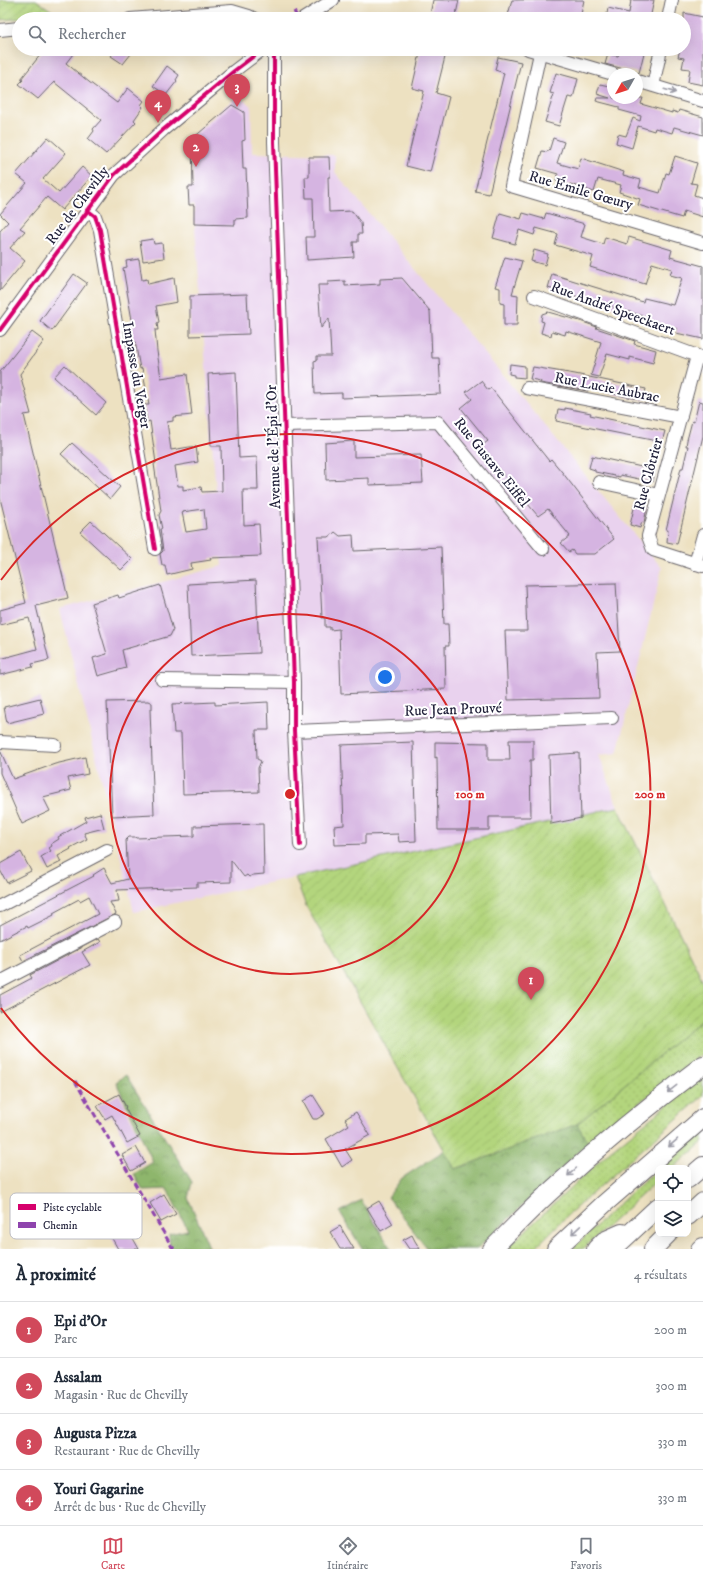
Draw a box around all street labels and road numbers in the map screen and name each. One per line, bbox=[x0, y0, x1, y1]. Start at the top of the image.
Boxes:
street label: Rue de Chevilly bbox=[42, 161, 114, 249]
street label: Rue Émile Gœury bbox=[527, 167, 636, 215]
street label: Rue André Speeckaert bbox=[548, 277, 678, 340]
street label: Impasse du Verger bbox=[118, 320, 155, 430]
street label: Rue Lucie Aubrac bbox=[553, 368, 662, 407]
street label: Avenue de l'Épi d'Or bbox=[262, 384, 285, 510]
street label: Rue Gustave Eiffel bbox=[450, 414, 534, 511]
street label: Rue Clôtrier bbox=[630, 435, 667, 513]
street label: Rue Jean Prouvé bbox=[404, 698, 503, 721]

